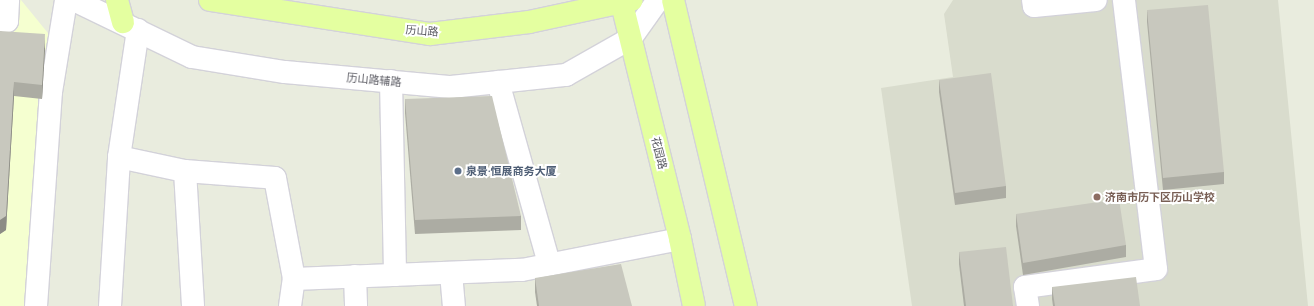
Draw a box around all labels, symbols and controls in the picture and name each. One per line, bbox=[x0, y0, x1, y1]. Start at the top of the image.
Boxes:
street label: 历山路 bbox=[405, 23, 439, 39]
street label: 历山路辅路 bbox=[346, 71, 402, 89]
street label: 花园路 bbox=[649, 135, 669, 171]
place label: 泉景·恒展商务大厦 bbox=[466, 164, 556, 178]
marker: 泉景·恒展商务大厦 bbox=[453, 166, 463, 176]
place label: 济南市历下区历山学校 bbox=[1105, 190, 1215, 204]
marker: 济南市历下区历山学校 bbox=[1092, 192, 1102, 202]

